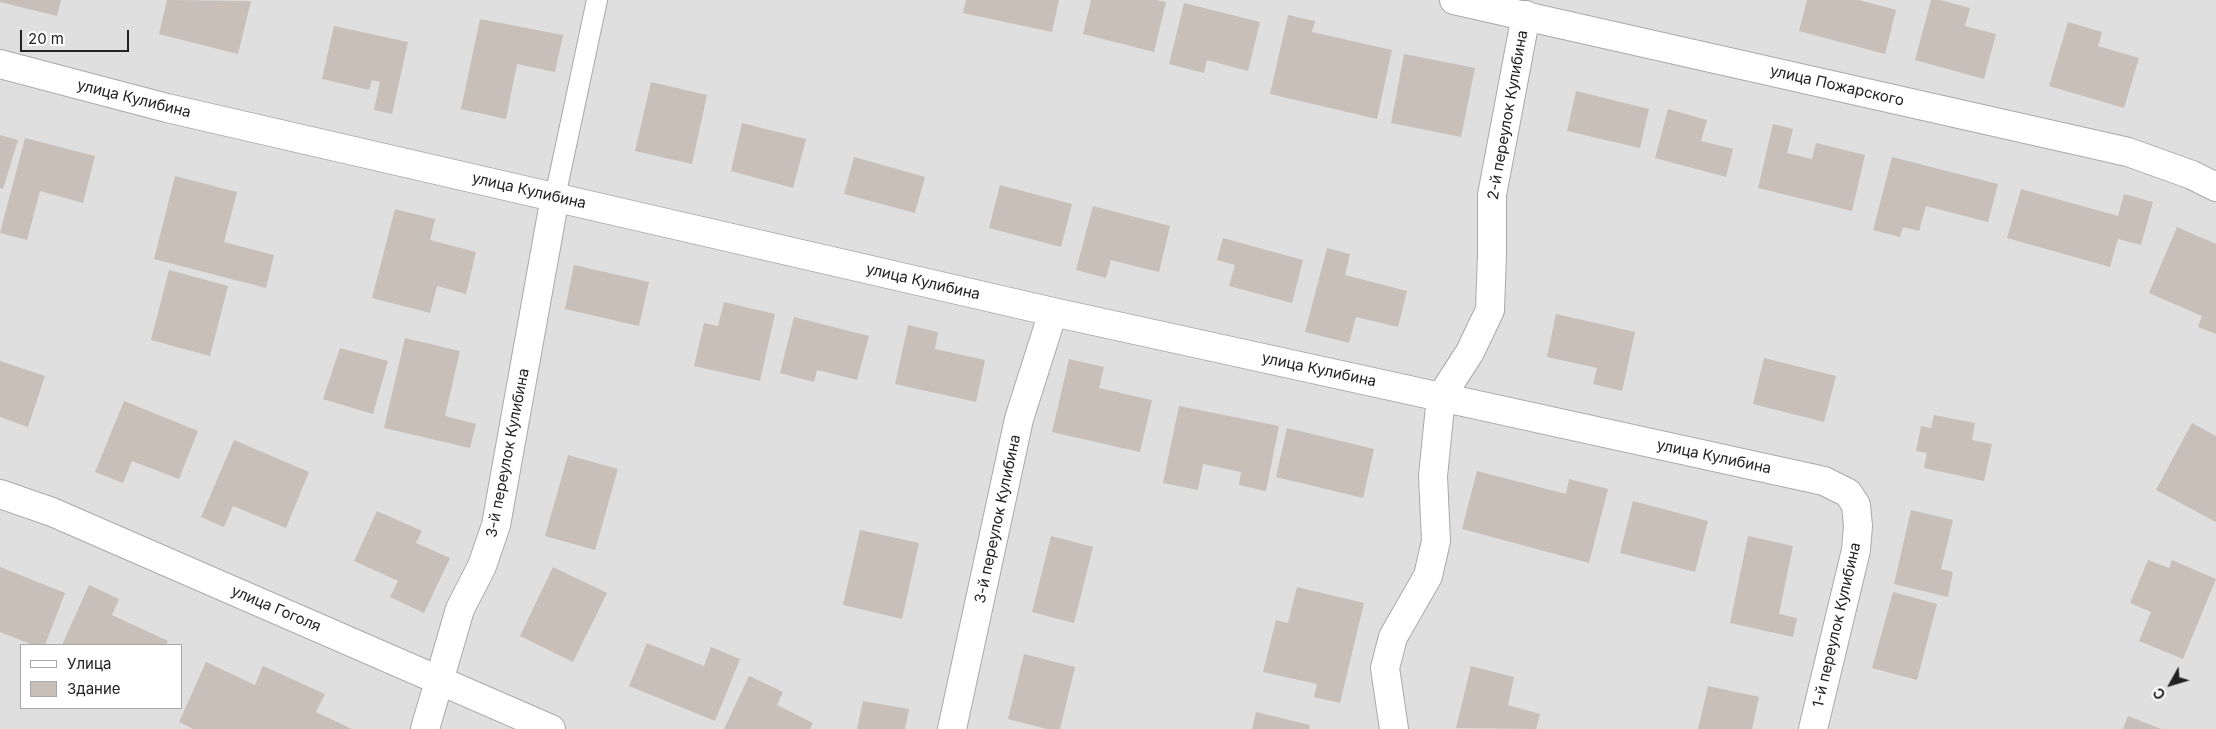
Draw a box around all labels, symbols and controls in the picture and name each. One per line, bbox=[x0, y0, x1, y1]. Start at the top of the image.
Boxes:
scale bar bbox=[22, 20, 131, 52]
text: 20 m bbox=[28, 29, 64, 48]
street label: 2-й переулок Кулибина bbox=[1484, 29, 1532, 201]
street label: улица Пожарского bbox=[1768, 62, 1906, 110]
street label: улица Кулибина bbox=[75, 76, 193, 122]
street label: улица Кулибина bbox=[470, 169, 588, 213]
street label: улица Кулибина bbox=[864, 260, 982, 304]
street label: улица Кулибина bbox=[1260, 349, 1378, 391]
street label: 3-й переулок Кулибина bbox=[483, 367, 533, 539]
street label: 3-й переулок Кулибина bbox=[971, 433, 1025, 605]
street label: улица Кулибина bbox=[1655, 436, 1773, 478]
street label: 1-й переулок Кулибина bbox=[1809, 541, 1865, 709]
street label: улица Гоголя bbox=[228, 582, 324, 636]
legend bbox=[20, 644, 182, 709]
text: Улица bbox=[67, 654, 111, 673]
north arrow bbox=[2146, 659, 2196, 709]
text: Здание bbox=[67, 679, 121, 698]
text: С bbox=[2149, 684, 2169, 703]

